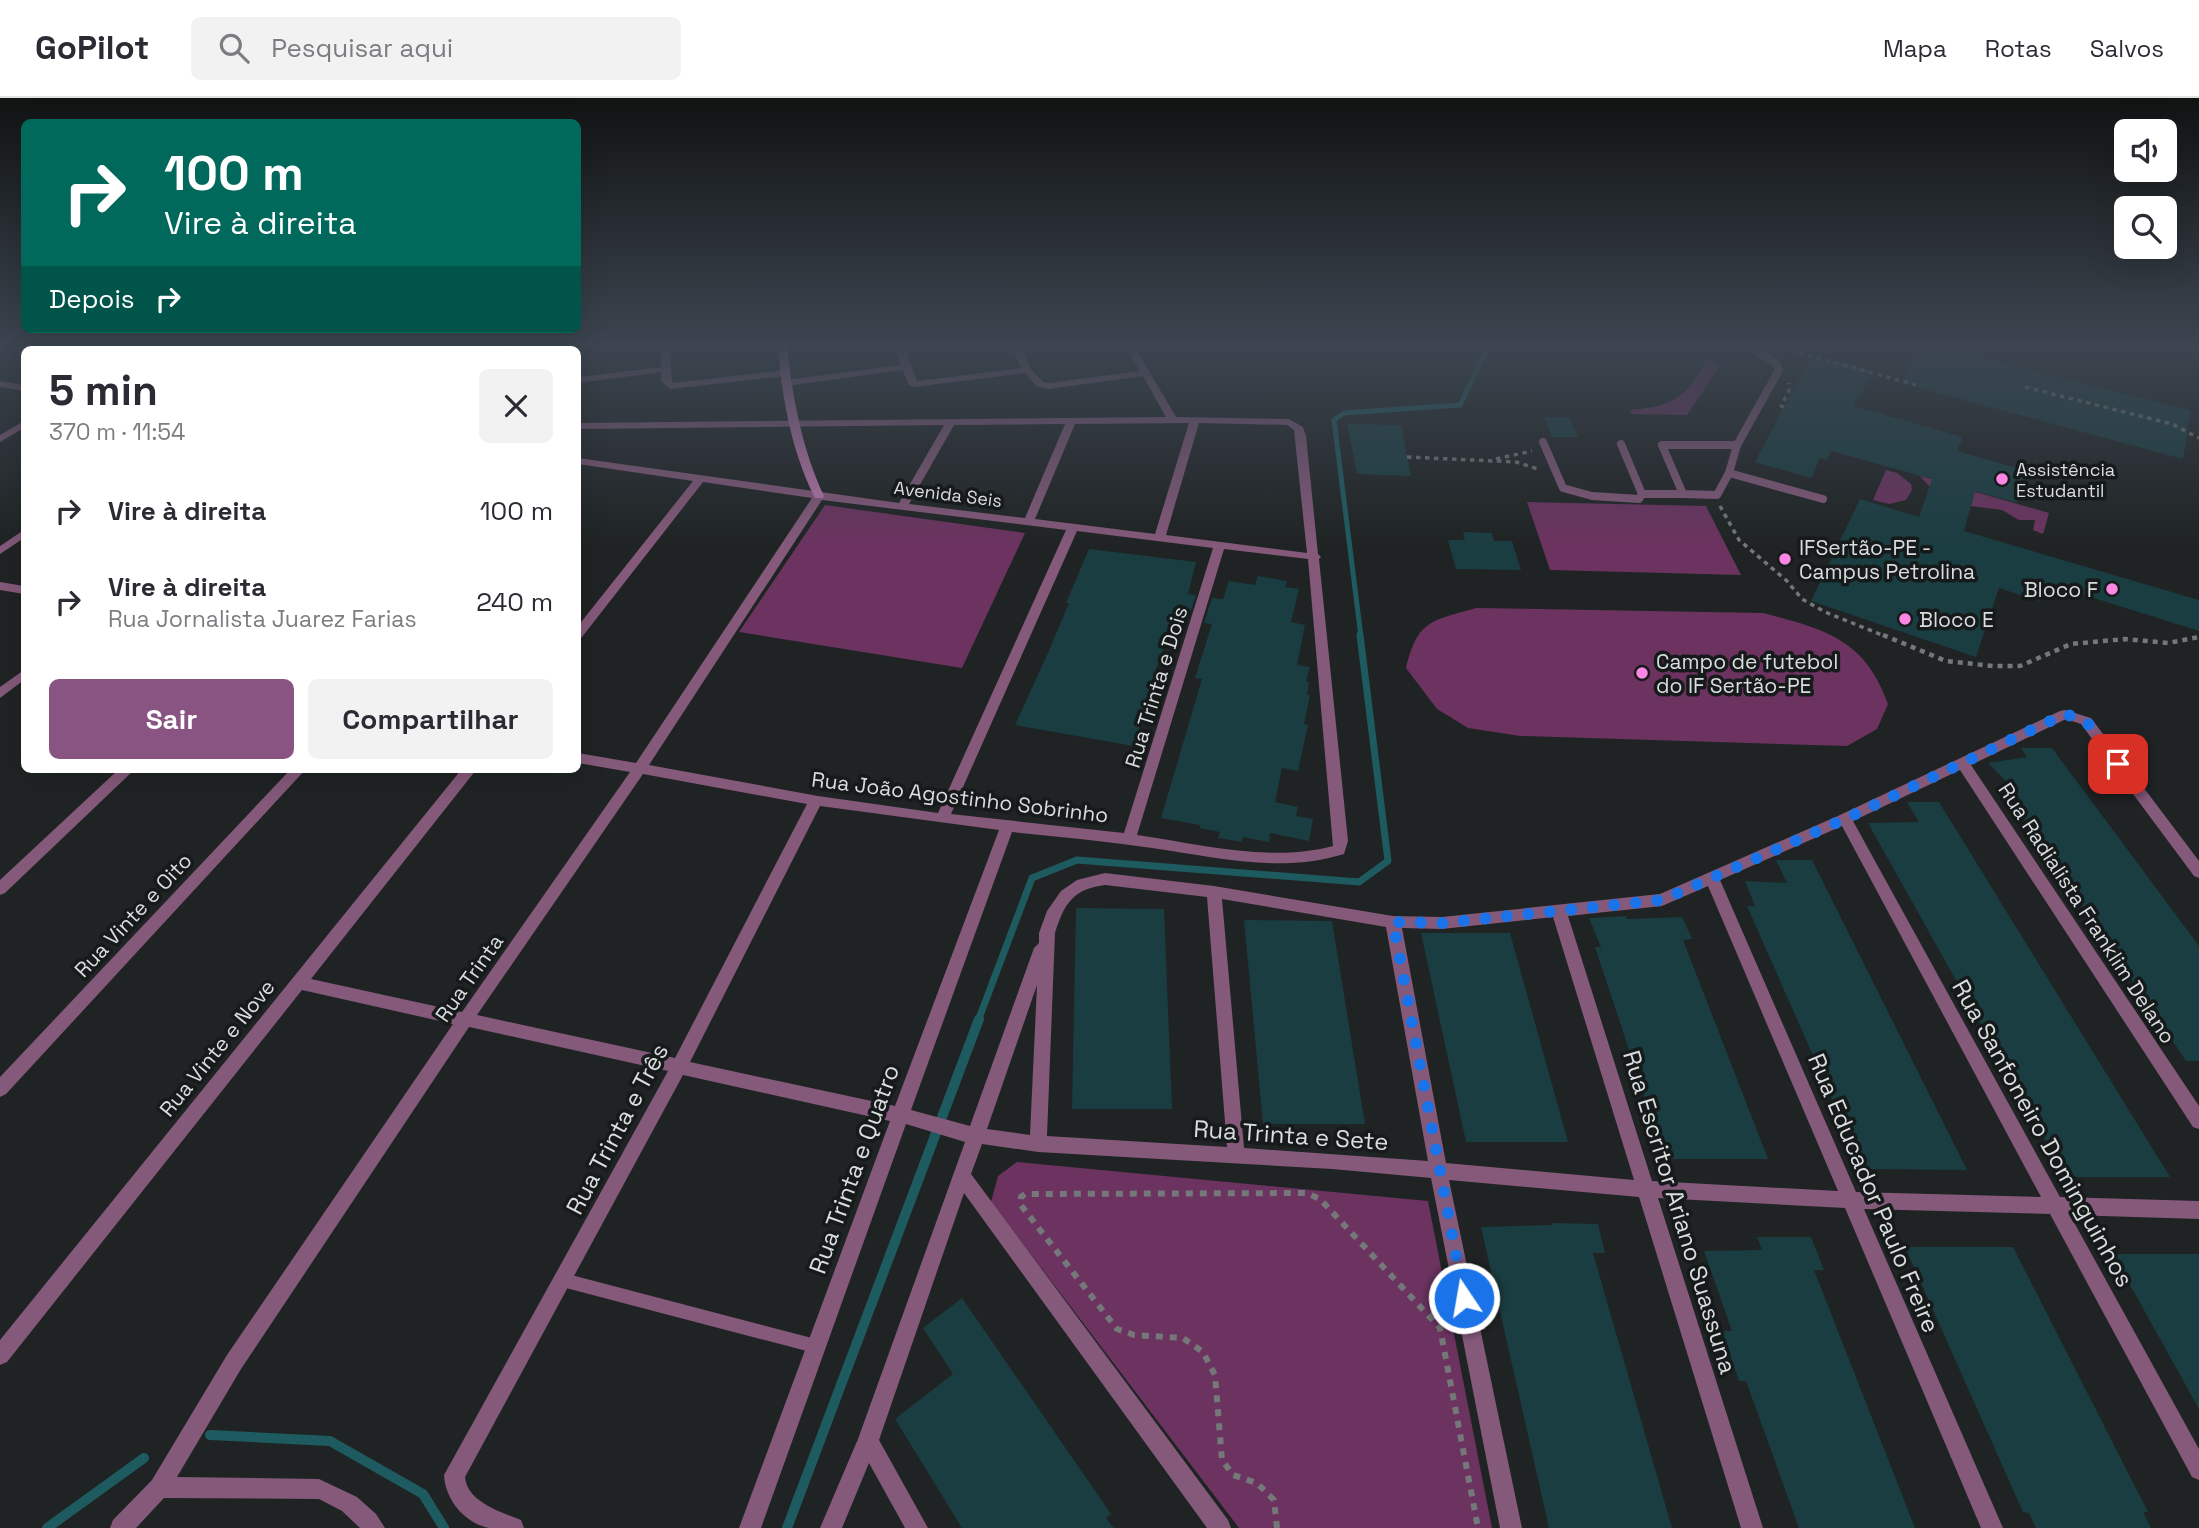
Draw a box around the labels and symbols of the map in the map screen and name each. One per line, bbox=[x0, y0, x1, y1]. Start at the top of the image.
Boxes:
place label: Assistência Estudantil bbox=[2016, 458, 2115, 502]
marker: Assistência Estudantil bbox=[1994, 471, 2010, 487]
street label: Avenida Seis bbox=[893, 476, 1003, 512]
place label: IFSertão-PE - Campus Petrolina bbox=[1799, 534, 1975, 585]
marker: IFSertão-PE - Campus Petrolina bbox=[1777, 551, 1793, 567]
place label: Bloco F bbox=[2024, 576, 2098, 603]
marker: Bloco F bbox=[2104, 581, 2120, 597]
street label: Rua Trinta e Dois bbox=[1119, 603, 1193, 771]
place label: Bloco E bbox=[1919, 606, 1994, 633]
marker: Bloco E bbox=[1897, 611, 1913, 627]
place label: Campo de futebol do IF Sertão-PE bbox=[1656, 648, 1838, 699]
marker: Campo de futebol do IF Sertão-PE bbox=[1634, 665, 1650, 681]
pin bbox=[2088, 734, 2148, 794]
street label: Rua João Agostinho Sobrinho bbox=[810, 765, 1110, 829]
street label: Rua Radialista Franklim Delano bbox=[1992, 777, 2182, 1049]
street label: Rua Vinte e Oito bbox=[68, 847, 198, 983]
street label: Rua Trinta bbox=[429, 929, 509, 1027]
street label: Rua Vinte e Nove bbox=[153, 974, 281, 1122]
street label: Rua Sanfoneiro Dominguinhos bbox=[1945, 974, 2141, 1292]
street label: Rua Trinta e Três bbox=[559, 1038, 675, 1220]
street label: Rua Escritor Ariano Suassuna bbox=[1616, 1046, 1744, 1378]
street label: Rua Educador Paulo Freire bbox=[1801, 1049, 1947, 1337]
street label: Rua Trinta e Quatro bbox=[802, 1060, 906, 1278]
street label: Rua Trinta e Sete bbox=[1192, 1113, 1390, 1157]
position arrow bbox=[1427, 1261, 1501, 1335]

